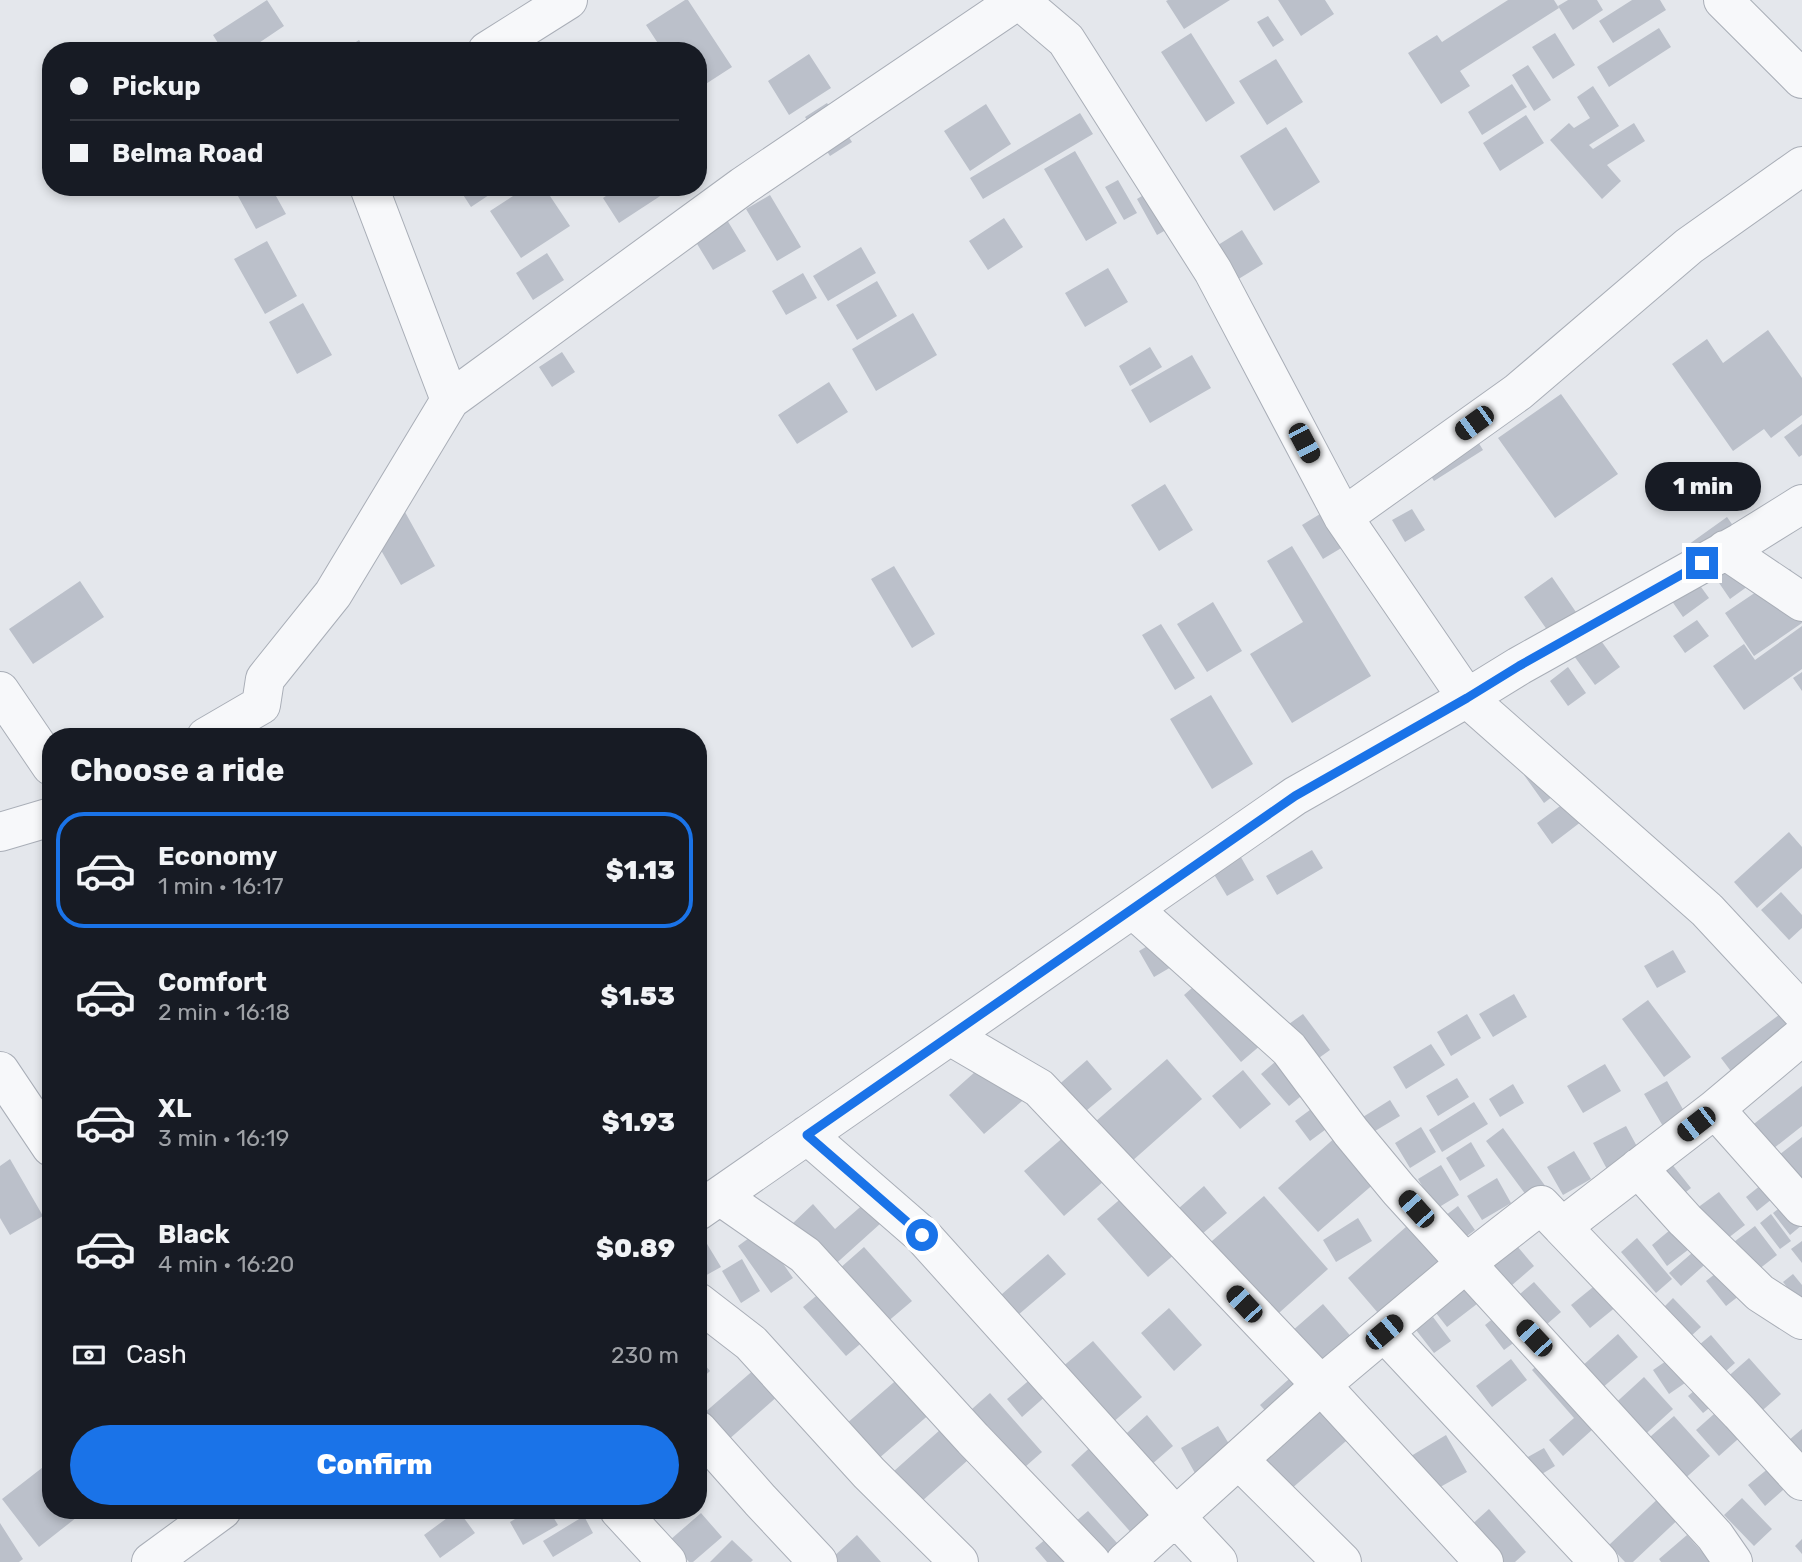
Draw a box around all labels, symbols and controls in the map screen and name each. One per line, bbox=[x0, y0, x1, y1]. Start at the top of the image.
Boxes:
text: Pickup bbox=[112, 71, 201, 102]
text: Belma Road bbox=[112, 138, 263, 169]
car bbox=[1451, 402, 1498, 444]
car bbox=[1285, 420, 1324, 466]
callout: 1 min bbox=[1644, 462, 1760, 510]
text: 1 min bbox=[1673, 472, 1733, 500]
route end bbox=[1686, 547, 1718, 579]
text: Choose a ride bbox=[70, 751, 284, 789]
icon: car bbox=[74, 839, 137, 902]
text: Economy bbox=[158, 841, 277, 872]
text: $1.13 bbox=[606, 855, 675, 886]
text: 1 min · 16:17 bbox=[158, 872, 284, 900]
icon: car bbox=[74, 965, 137, 1028]
text: Comfort bbox=[158, 967, 267, 998]
text: $1.53 bbox=[600, 981, 675, 1012]
text: 2 min · 16:18 bbox=[158, 998, 290, 1026]
icon: car bbox=[74, 1091, 137, 1154]
text: XL bbox=[158, 1093, 191, 1124]
car bbox=[1673, 1103, 1720, 1145]
text: $1.93 bbox=[602, 1107, 675, 1138]
text: 3 min · 16:19 bbox=[158, 1124, 289, 1152]
car bbox=[1395, 1186, 1438, 1232]
icon: car bbox=[74, 1217, 137, 1280]
text: Black bbox=[158, 1219, 230, 1250]
route start bbox=[906, 1219, 938, 1251]
text: $0.89 bbox=[596, 1233, 675, 1264]
text: 4 min · 16:20 bbox=[158, 1250, 294, 1278]
car bbox=[1222, 1281, 1267, 1327]
car bbox=[1362, 1310, 1407, 1354]
car bbox=[1512, 1315, 1557, 1361]
icon: cash bbox=[70, 1336, 108, 1374]
text: Cash bbox=[126, 1339, 187, 1370]
text: 230 m bbox=[611, 1341, 679, 1369]
button: Confirm bbox=[70, 1425, 679, 1505]

